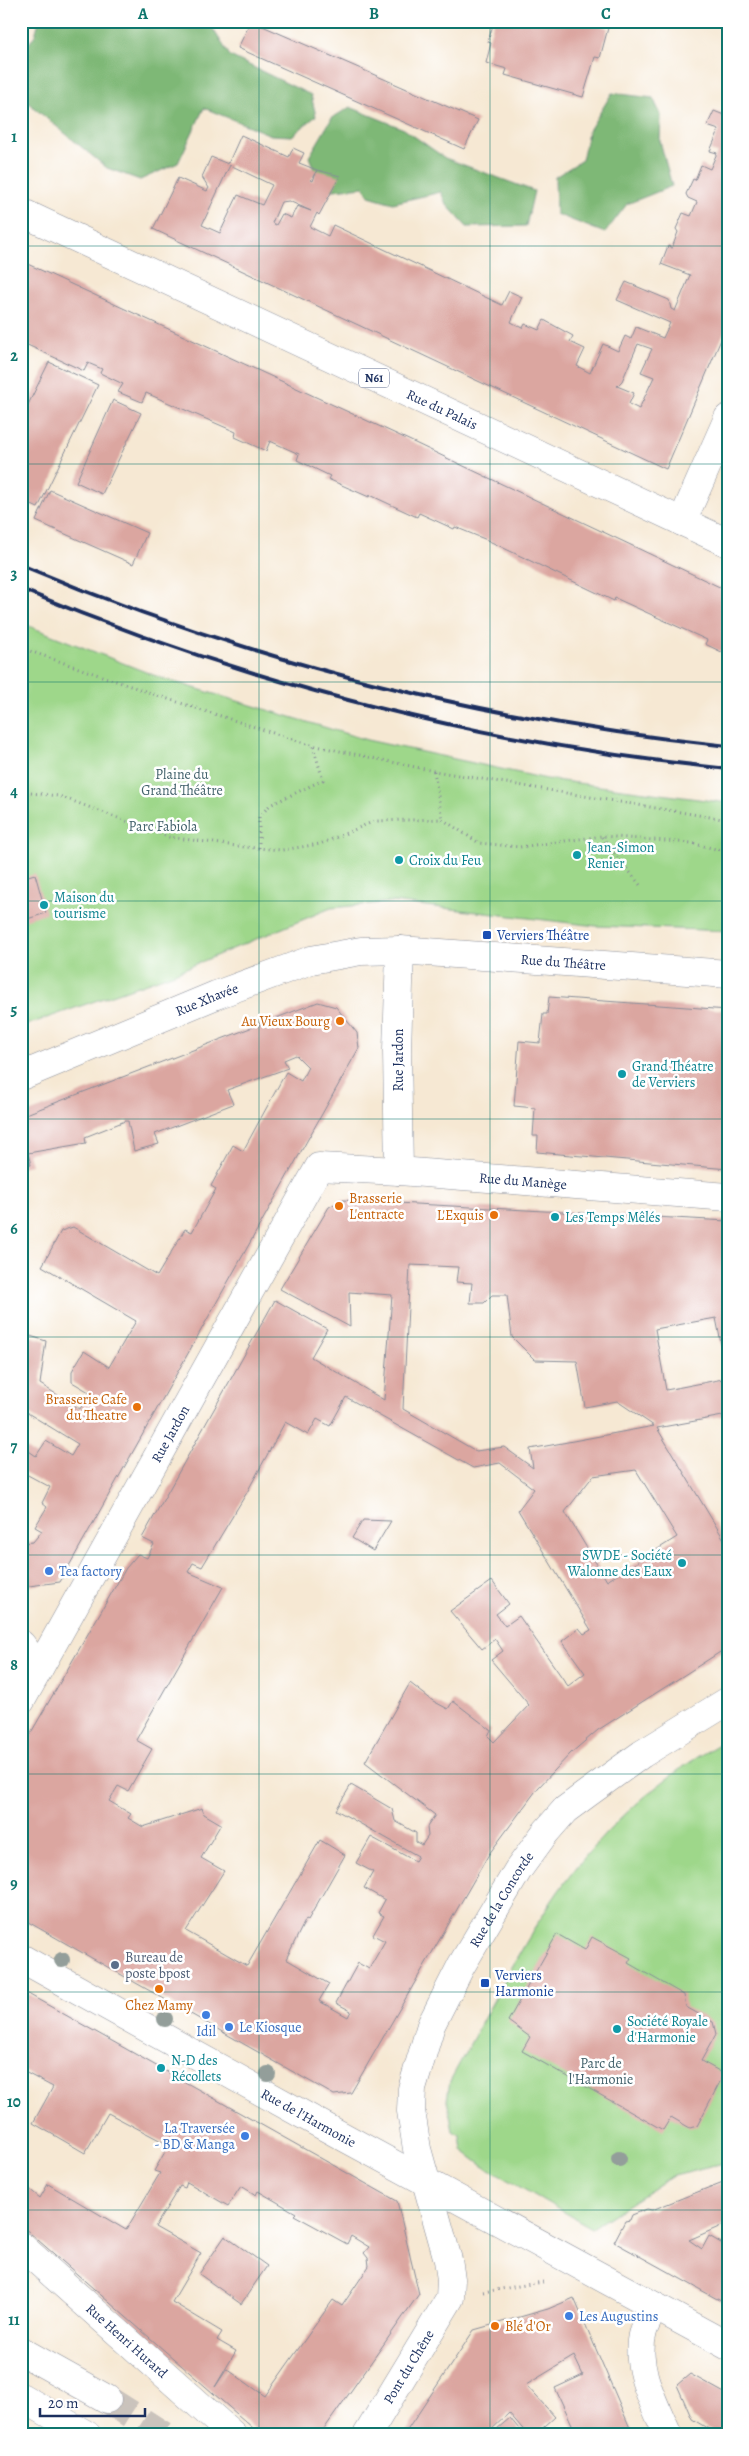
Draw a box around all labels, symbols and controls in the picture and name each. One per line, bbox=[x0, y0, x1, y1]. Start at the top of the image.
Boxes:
text: A bbox=[137, 3, 149, 25]
text: B bbox=[369, 3, 379, 25]
text: C bbox=[601, 3, 611, 25]
text: 1 bbox=[11, 126, 17, 148]
text: 2 bbox=[10, 345, 18, 367]
road number: N61 bbox=[359, 368, 389, 388]
street label: Rue du Palais bbox=[404, 384, 481, 434]
text: 3 bbox=[11, 563, 18, 585]
park label: Plaine du Grand Théâtre bbox=[141, 765, 223, 800]
text: 4 bbox=[10, 781, 18, 803]
park label: Parc Fabiola bbox=[129, 817, 198, 836]
place label: Jean-Simon Renier bbox=[587, 838, 655, 873]
marker: Jean-Simon Renier bbox=[571, 849, 583, 861]
place label: Croix du Feu bbox=[409, 851, 482, 870]
marker: Croix du Feu bbox=[393, 854, 405, 866]
place label: Maison du tourisme bbox=[54, 888, 115, 923]
marker: Maison du tourisme bbox=[38, 899, 50, 911]
place label: Verviers Théâtre bbox=[496, 926, 589, 945]
marker: Verviers Théâtre bbox=[481, 929, 493, 941]
street label: Rue du Théâtre bbox=[520, 949, 607, 975]
street label: Rue Xhavée bbox=[172, 978, 241, 1020]
text: 5 bbox=[11, 999, 18, 1021]
place label: Au Vieux Bourg bbox=[240, 1012, 330, 1031]
marker: Au Vieux Bourg bbox=[334, 1015, 346, 1027]
street label: Rue Jardon bbox=[389, 1028, 408, 1091]
place label: Grand Théatre de Verviers bbox=[632, 1057, 714, 1092]
marker: Grand Théatre de Verviers bbox=[616, 1068, 628, 1080]
street label: Rue du Manège bbox=[478, 1168, 568, 1194]
place label: Brasserie L'entracte bbox=[349, 1189, 404, 1224]
marker: Brasserie L'entracte bbox=[333, 1200, 345, 1212]
place label: L'Exquis bbox=[437, 1206, 484, 1225]
place label: Les Temps Mêlés bbox=[565, 1208, 660, 1227]
marker: L'Exquis bbox=[488, 1209, 500, 1221]
marker: Les Temps Mêlés bbox=[549, 1211, 561, 1223]
text: 6 bbox=[10, 1218, 18, 1240]
place label: Brasserie Cafe du Theatre bbox=[45, 1390, 127, 1425]
marker: Brasserie Cafe du Theatre bbox=[131, 1401, 143, 1413]
street label: Rue Jardon bbox=[146, 1401, 194, 1466]
text: 7 bbox=[11, 1436, 18, 1458]
place label: SWDE - Société Walonne des Eaux bbox=[567, 1546, 672, 1581]
marker: SWDE - Société Walonne des Eaux bbox=[676, 1557, 688, 1569]
place label: Tea factory bbox=[59, 1562, 122, 1581]
marker: Tea factory bbox=[43, 1565, 55, 1577]
text: 8 bbox=[10, 1654, 18, 1676]
street label: Rue de la Concorde bbox=[465, 1848, 538, 1951]
text: 9 bbox=[10, 1873, 18, 1895]
place label: Bureau de poste bpost bbox=[125, 1948, 191, 1983]
marker: Bureau de poste bpost bbox=[109, 1959, 121, 1971]
place label: Verviers Harmonie bbox=[494, 1966, 554, 2001]
marker: Verviers Harmonie bbox=[479, 1977, 491, 1989]
marker: Chez Mamy bbox=[153, 1983, 165, 1995]
place label: Chez Mamy bbox=[125, 1996, 194, 2015]
marker: Idil bbox=[200, 2009, 212, 2021]
place label: Société Royale d'Harmonie bbox=[627, 2012, 708, 2047]
place label: Le Kiosque bbox=[239, 2018, 302, 2037]
marker: Le Kiosque bbox=[223, 2021, 235, 2033]
place label: Idil bbox=[196, 2022, 216, 2041]
marker: Société Royale d'Harmonie bbox=[611, 2023, 623, 2035]
place label: N-D des Récollets bbox=[171, 2051, 221, 2086]
park label: Parc de l'Harmonie bbox=[569, 2054, 633, 2089]
marker: N-D des Récollets bbox=[155, 2062, 167, 2074]
street label: Rue de l'Harmonie bbox=[258, 2084, 360, 2152]
text: 10 bbox=[7, 2091, 21, 2113]
place label: La Traversée - BD & Manga bbox=[154, 2119, 235, 2154]
marker: La Traversée - BD & Manga bbox=[239, 2130, 251, 2142]
street label: Rue Henri Hurard bbox=[82, 2299, 172, 2382]
place label: Les Augustins bbox=[579, 2307, 658, 2326]
text: 11 bbox=[8, 2309, 20, 2331]
marker: Les Augustins bbox=[563, 2310, 575, 2322]
place label: Blé d'Or bbox=[505, 2317, 551, 2336]
marker: Blé d'Or bbox=[489, 2320, 501, 2332]
street label: Pont du Chêne bbox=[379, 2326, 438, 2407]
scale bar bbox=[40, 2386, 145, 2418]
text: 20 m bbox=[48, 2393, 79, 2413]

